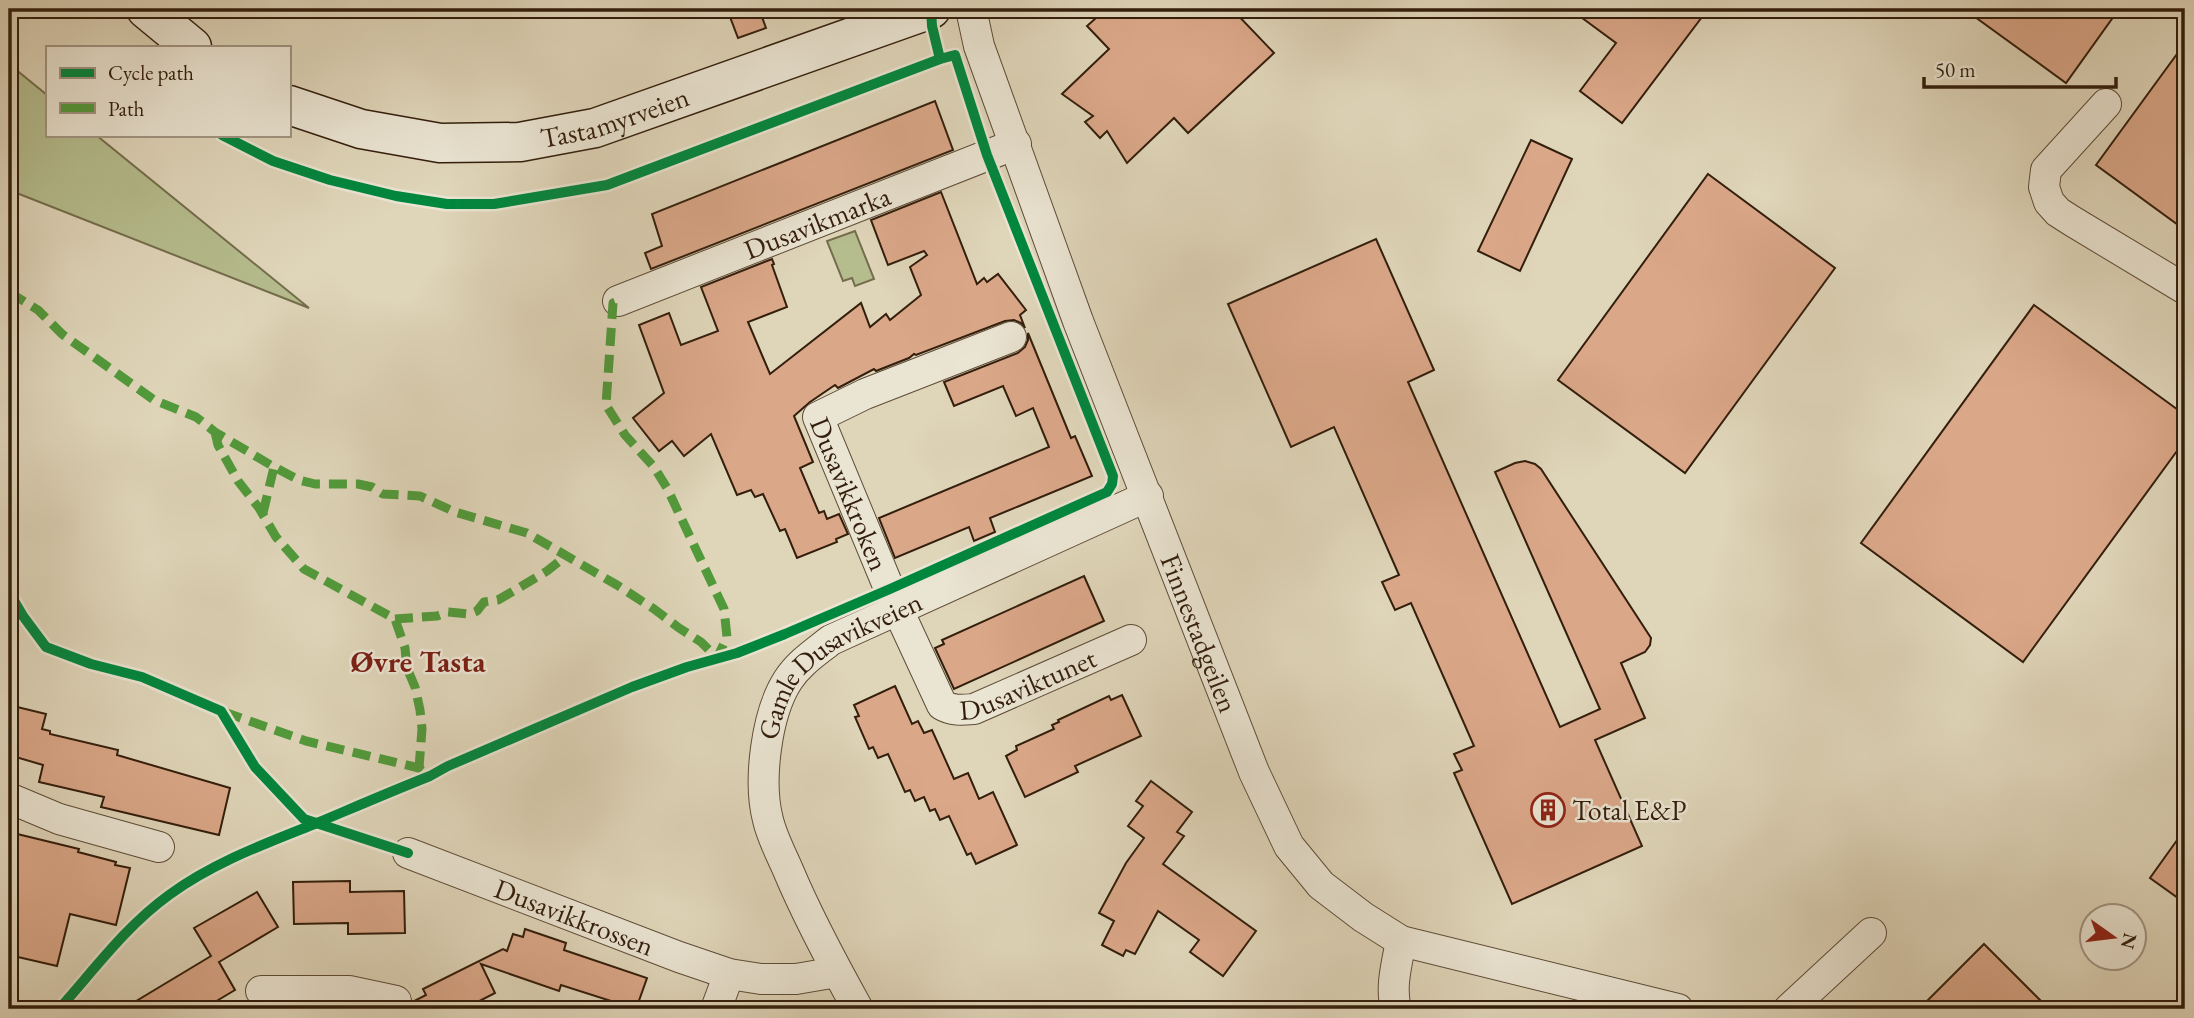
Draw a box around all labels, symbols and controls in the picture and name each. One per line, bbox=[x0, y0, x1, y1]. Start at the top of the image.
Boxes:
legend bbox=[46, 46, 290, 136]
scale bar bbox=[1924, 46, 2117, 90]
text: 50 m bbox=[1935, 56, 1976, 83]
text: Cycle path bbox=[108, 59, 194, 86]
street label: Tastamyrveien bbox=[537, 78, 694, 156]
text: Path bbox=[108, 95, 145, 122]
street label: Dusavikmarka bbox=[739, 177, 896, 268]
street label: Dusavikkroken bbox=[802, 412, 898, 576]
street label: Finnestadgeilen bbox=[1153, 548, 1247, 718]
street label: Gamle Dusavikveien bbox=[750, 583, 928, 743]
street label: Dusaviktunet bbox=[958, 640, 1102, 728]
district label: Øvre Tasta bbox=[350, 642, 486, 681]
building icon: Total E&P bbox=[1529, 791, 1567, 829]
place label: Total E&P bbox=[1572, 792, 1686, 828]
street label: Dusavikkrossen bbox=[489, 870, 659, 964]
north arrow bbox=[2078, 902, 2148, 972]
text: N bbox=[2115, 931, 2143, 952]

